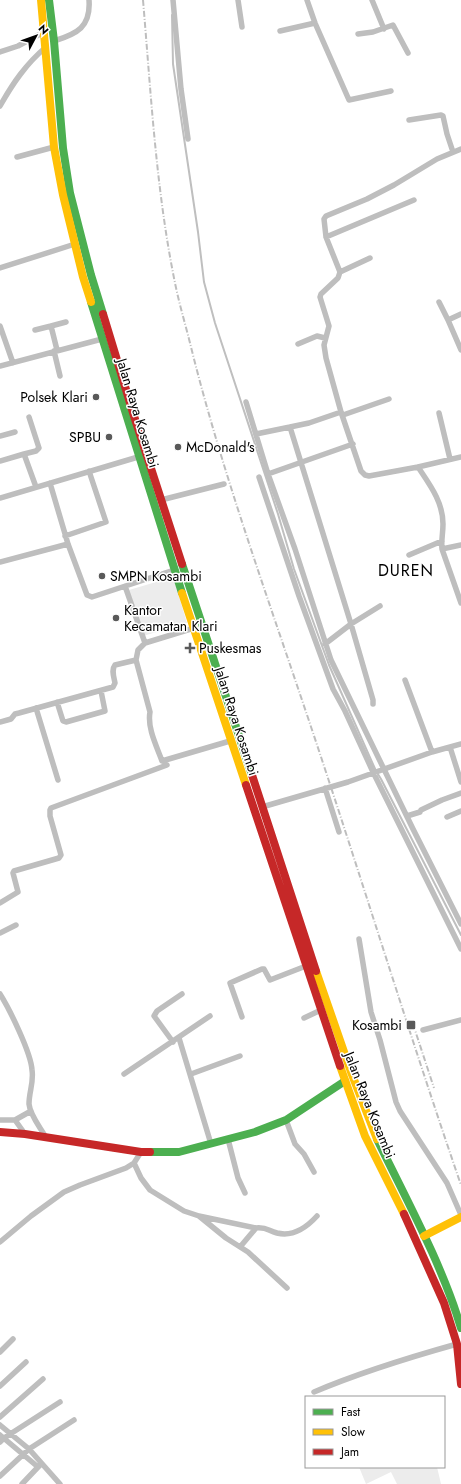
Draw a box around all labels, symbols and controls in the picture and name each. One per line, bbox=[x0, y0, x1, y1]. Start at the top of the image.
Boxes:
north arrow bbox=[16, 16, 56, 56]
text: N bbox=[35, 21, 52, 38]
street label: Jalan Raya Kosambi bbox=[111, 354, 164, 470]
place label: Polsek Klari bbox=[20, 387, 88, 407]
marker: Polsek Klari bbox=[91, 392, 101, 402]
place label: SPBU bbox=[69, 427, 101, 447]
marker: SPBU bbox=[104, 432, 114, 442]
place label: McDonald's bbox=[186, 437, 255, 457]
marker: McDonald's bbox=[173, 442, 183, 452]
district label: DUREN bbox=[378, 559, 434, 582]
place label: SMPN Kosambi bbox=[110, 566, 202, 586]
marker: SMPN Kosambi bbox=[97, 571, 107, 581]
place label: Kantor Kecamatan Klari bbox=[124, 600, 218, 636]
marker: Kantor Kecamatan Klari bbox=[111, 613, 121, 623]
place label: Puskesmas bbox=[199, 638, 262, 658]
marker: Puskesmas bbox=[184, 642, 196, 654]
street label: Jalan Raya Kosambi bbox=[209, 662, 264, 778]
place label: Kosambi bbox=[352, 1015, 402, 1035]
marker: Kosambi bbox=[405, 1019, 417, 1031]
street label: Jalan Raya Kosambi bbox=[339, 1047, 400, 1161]
legend bbox=[305, 1396, 445, 1468]
text: Fast bbox=[341, 1403, 360, 1421]
text: Slow bbox=[341, 1423, 366, 1441]
text: Jam bbox=[339, 1443, 359, 1461]

